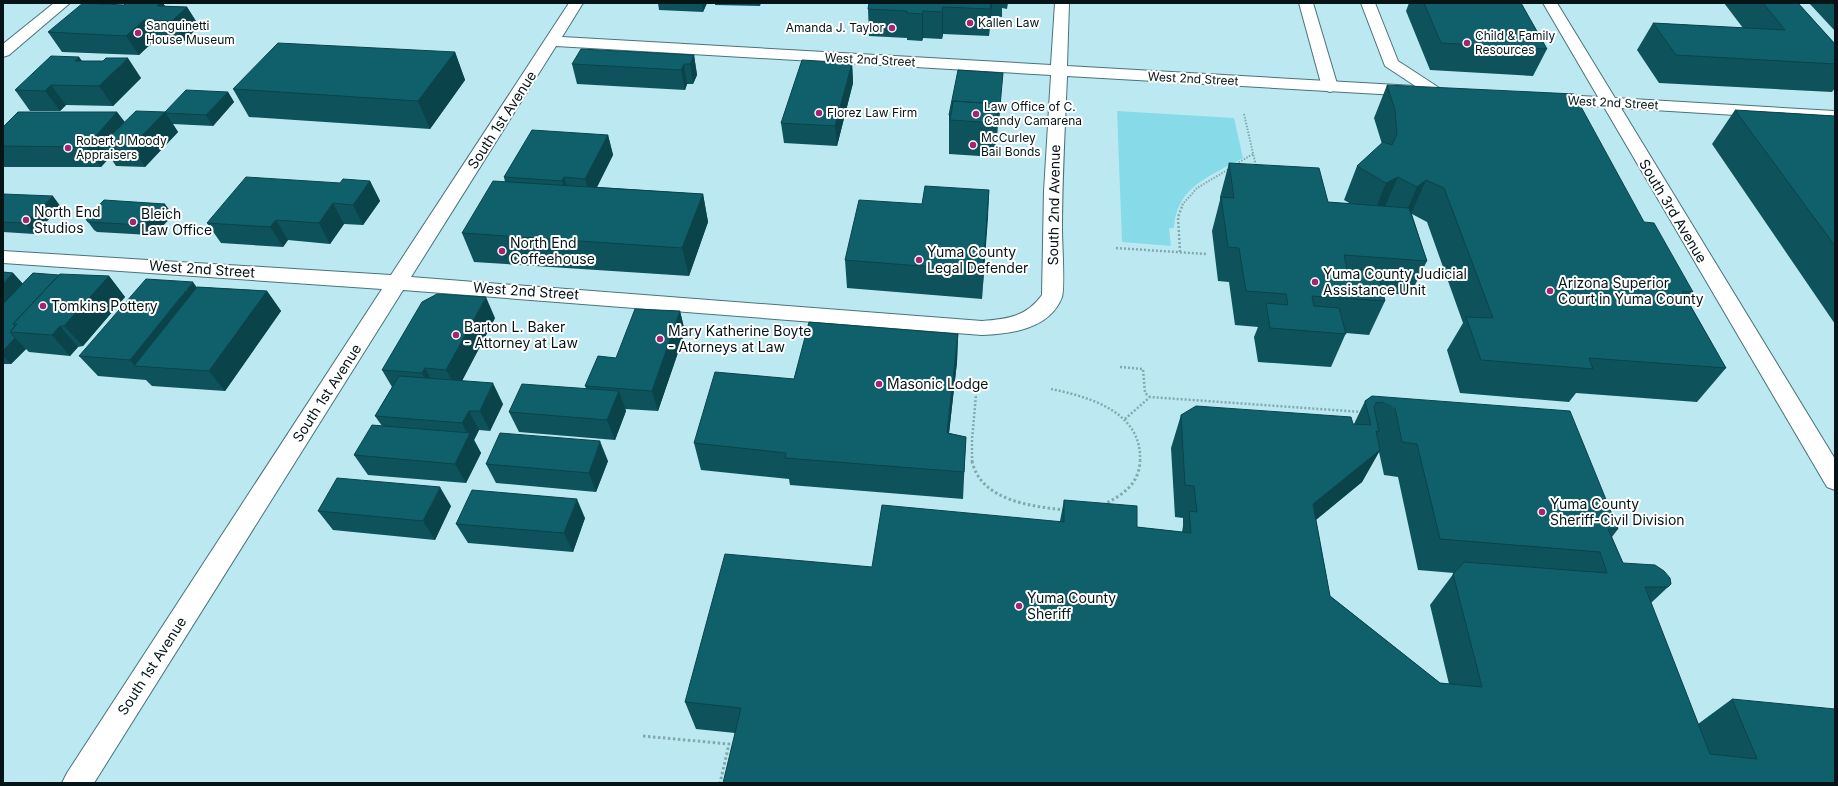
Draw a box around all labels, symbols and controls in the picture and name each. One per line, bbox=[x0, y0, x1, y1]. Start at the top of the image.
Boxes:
place label: Kallen Law bbox=[978, 15, 1040, 30]
place label: Sanguinetti House Museum bbox=[146, 18, 235, 47]
marker: Kallen Law bbox=[965, 18, 975, 28]
place label: Amanda J. Taylor bbox=[786, 20, 884, 35]
marker: Amanda J. Taylor bbox=[887, 23, 897, 33]
marker: Sanguinetti House Museum bbox=[133, 28, 143, 38]
place label: Child & Family Resources bbox=[1475, 28, 1555, 57]
marker: Child & Family Resources bbox=[1462, 38, 1472, 48]
street label: West 2nd Street bbox=[824, 50, 916, 69]
street label: South 1st Avenue bbox=[464, 68, 540, 172]
street label: West 2nd Street bbox=[1147, 69, 1239, 88]
street label: West 2nd Street bbox=[1567, 93, 1659, 112]
place label: Law Office of C. Candy Camarena bbox=[984, 99, 1082, 128]
place label: Florez Law Firm bbox=[827, 105, 917, 120]
marker: Florez Law Firm bbox=[814, 108, 824, 118]
marker: Law Office of C. Candy Camarena bbox=[971, 109, 981, 119]
place label: McCurley Bail Bonds bbox=[981, 130, 1041, 159]
place label: Robert J Moody Appraisers bbox=[76, 133, 167, 162]
marker: McCurley Bail Bonds bbox=[968, 140, 978, 150]
marker: Robert J Moody Appraisers bbox=[63, 143, 73, 153]
street label: South 2nd Avenue bbox=[1044, 144, 1063, 266]
street label: South 3rd Avenue bbox=[1636, 156, 1711, 266]
place label: North End Studios bbox=[34, 203, 101, 236]
place label: Bleich Law Office bbox=[141, 205, 212, 238]
marker: North End Studios bbox=[21, 215, 31, 225]
marker: Bleich Law Office bbox=[128, 217, 138, 227]
place label: North End Coffeehouse bbox=[510, 234, 595, 267]
place label: Yuma County Legal Defender bbox=[927, 243, 1028, 276]
marker: North End Coffeehouse bbox=[497, 246, 507, 256]
marker: Yuma County Legal Defender bbox=[914, 255, 924, 265]
street label: West 2nd Street bbox=[149, 256, 256, 281]
place label: Yuma County Judicial Assistance Unit bbox=[1323, 265, 1467, 298]
place label: Arizona Superior Court in Yuma County bbox=[1558, 274, 1704, 307]
marker: Yuma County Judicial Assistance Unit bbox=[1310, 277, 1320, 287]
street label: West 2nd Street bbox=[473, 278, 580, 303]
marker: Arizona Superior Court in Yuma County bbox=[1545, 286, 1555, 296]
place label: Tomkins Pottery bbox=[51, 297, 158, 314]
marker: Tomkins Pottery bbox=[38, 301, 48, 311]
place label: Barton L. Baker - Attorney at Law bbox=[464, 318, 578, 351]
place label: Mary Katherine Boyte - Atorneys at Law bbox=[668, 322, 811, 355]
marker: Barton L. Baker - Attorney at Law bbox=[451, 330, 461, 340]
marker: Mary Katherine Boyte - Atorneys at Law bbox=[655, 334, 665, 344]
street label: South 1st Avenue bbox=[289, 341, 365, 445]
place label: Masonic Lodge bbox=[887, 375, 989, 392]
marker: Masonic Lodge bbox=[874, 379, 884, 389]
place label: Yuma County Sheriff-Civil Division bbox=[1550, 495, 1685, 528]
marker: Yuma County Sheriff-Civil Division bbox=[1537, 507, 1547, 517]
place label: Yuma County Sheriff bbox=[1027, 589, 1116, 622]
marker: Yuma County Sheriff bbox=[1014, 601, 1024, 611]
street label: South 1st Avenue bbox=[114, 614, 190, 718]

